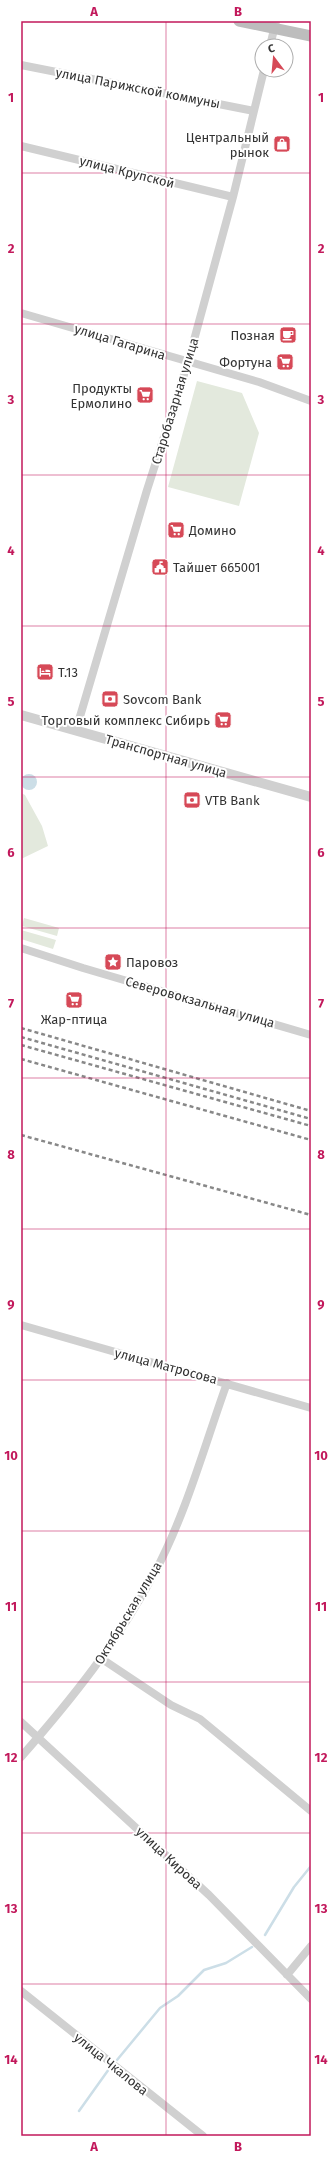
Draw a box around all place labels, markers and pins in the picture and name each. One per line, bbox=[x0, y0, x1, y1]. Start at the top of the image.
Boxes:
place label: Центральный рынок bbox=[186, 130, 269, 160]
shop icon: Центральный рынок bbox=[272, 134, 292, 154]
cafe icon: Позная bbox=[278, 325, 298, 345]
place label: Позная bbox=[231, 328, 275, 343]
supermarket icon: Фортуна bbox=[275, 352, 295, 372]
place label: Фортуна bbox=[219, 355, 272, 370]
place label: Продукты Ермолино bbox=[71, 381, 132, 411]
supermarket icon: Продукты Ермолино bbox=[135, 385, 155, 405]
supermarket icon: Домино bbox=[166, 520, 186, 540]
place label: Домино bbox=[188, 523, 236, 538]
public building icon: Тайшет 665001 bbox=[150, 557, 170, 577]
place label: Тайшет 665001 bbox=[173, 560, 260, 575]
hotel icon: T.13 bbox=[35, 662, 55, 682]
place label: T.13 bbox=[58, 665, 78, 680]
bank icon: Sovcom Bank bbox=[100, 689, 120, 709]
place label: Sovcom Bank bbox=[123, 692, 202, 707]
supermarket icon: Торговый комплекс Сибирь bbox=[213, 710, 233, 730]
place label: Торговый комплекс Сибирь bbox=[42, 713, 210, 728]
bank icon: VTB Bank bbox=[182, 790, 202, 810]
place label: VTB Bank bbox=[205, 793, 260, 808]
place icon: Паровоз bbox=[103, 952, 123, 972]
place label: Паровоз bbox=[126, 955, 178, 970]
supermarket icon: Жар-птица bbox=[64, 990, 84, 1010]
place label: Жар-птица bbox=[41, 1012, 107, 1027]

